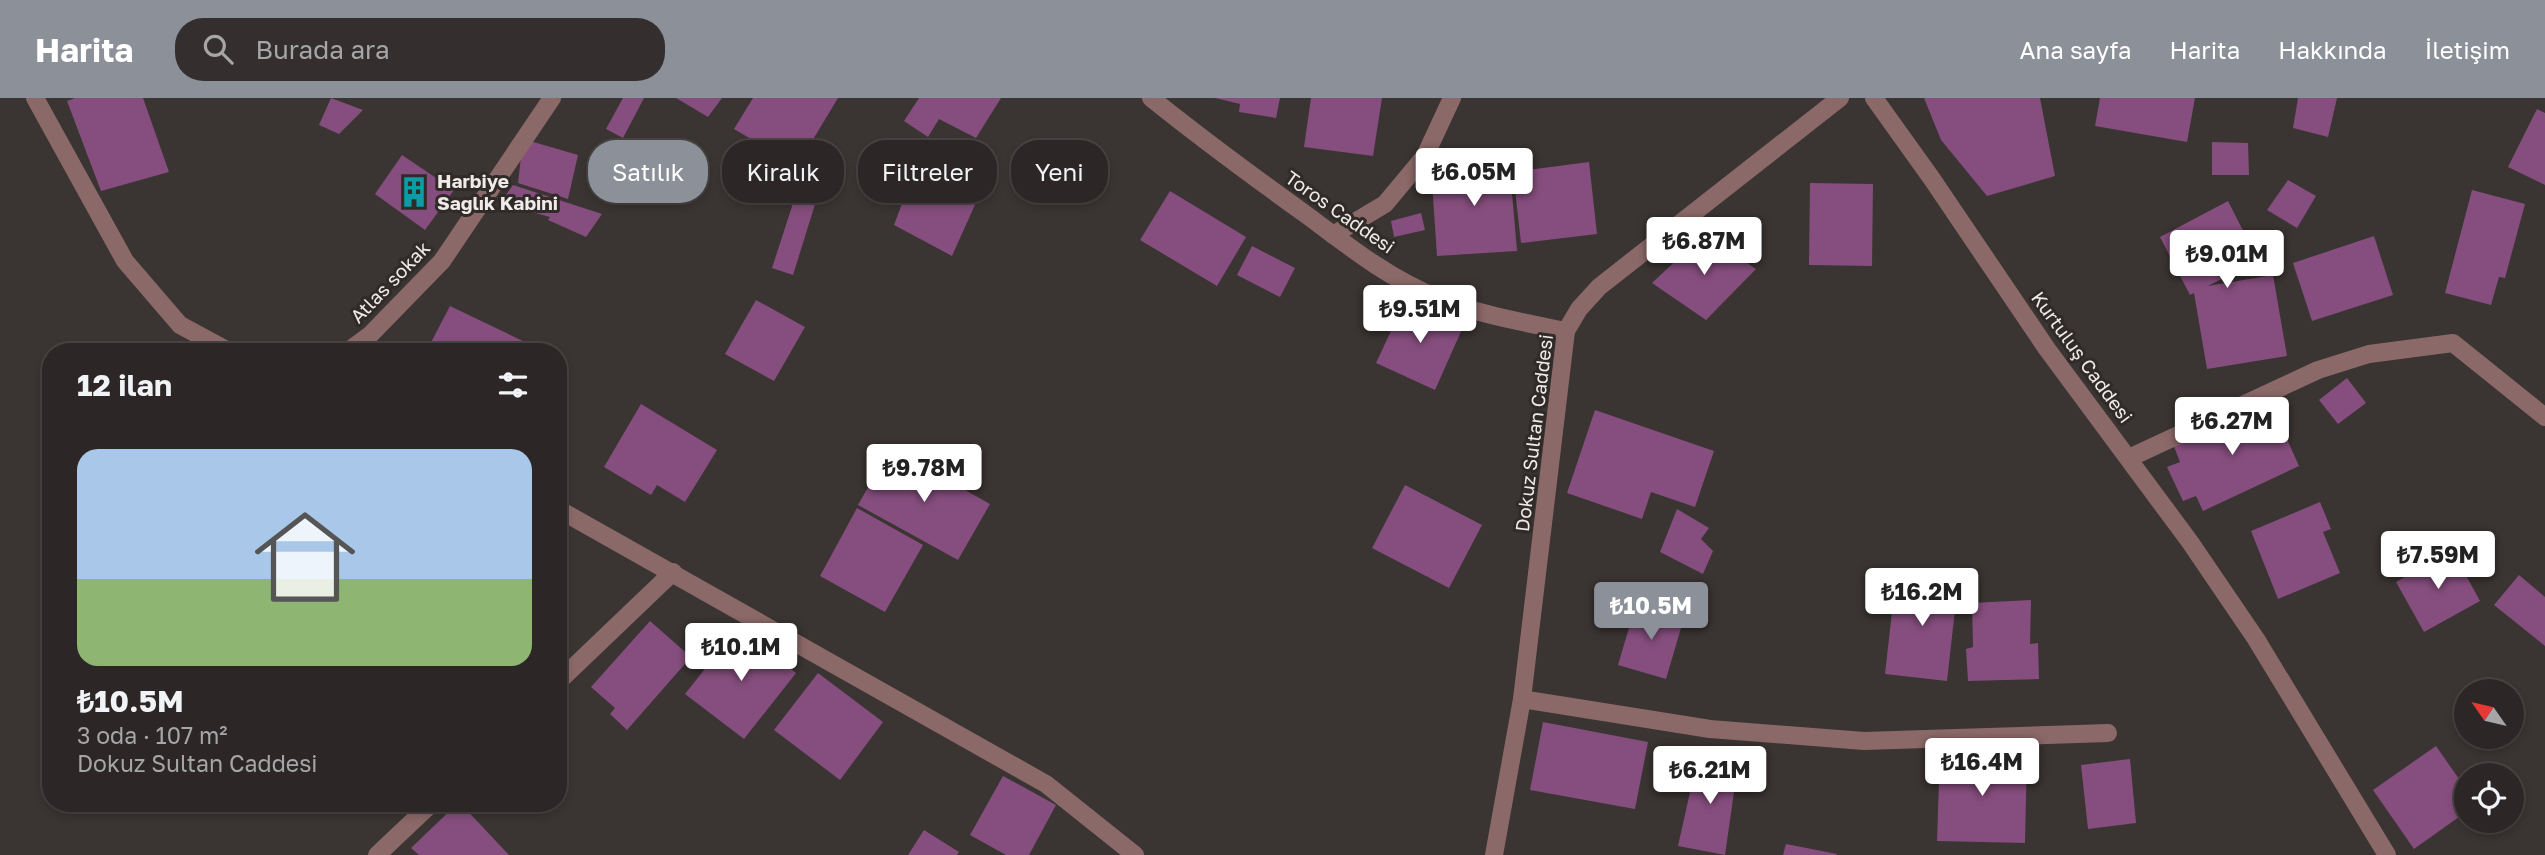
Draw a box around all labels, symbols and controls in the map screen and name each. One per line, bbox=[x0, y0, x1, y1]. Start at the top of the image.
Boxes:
search box bbox=[175, 18, 665, 81]
text: Harita bbox=[35, 30, 133, 69]
icon: search bbox=[199, 30, 237, 68]
text: Burada ara bbox=[255, 34, 390, 65]
text: Ana sayfa bbox=[2020, 35, 2131, 64]
text: Harita bbox=[2169, 35, 2240, 64]
text: Hakkında bbox=[2278, 35, 2387, 64]
text: İletişim bbox=[2425, 35, 2510, 64]
chip: Satılık bbox=[588, 140, 708, 203]
chip: Kiralık bbox=[722, 140, 844, 203]
chip: Filtreler bbox=[858, 140, 997, 203]
chip: Yeni bbox=[1011, 140, 1108, 203]
pin: ₺6.05M bbox=[1417, 148, 1531, 208]
text: ₺6.05M bbox=[1432, 157, 1516, 185]
street label: Toros Caddesi bbox=[1281, 165, 1399, 258]
place label: Harbiye Sağlık Kabini bbox=[437, 169, 558, 214]
building icon: Harbiye Sağlık Kabini bbox=[397, 175, 431, 209]
pin: ₺6.87M bbox=[1647, 218, 1761, 277]
text: ₺6.87M bbox=[1663, 226, 1745, 254]
pin: ₺9.01M bbox=[2170, 230, 2284, 290]
street label: Atlas sokak bbox=[345, 236, 434, 327]
text: ₺9.01M bbox=[2186, 239, 2268, 267]
pin: ₺9.51M bbox=[1363, 286, 1477, 345]
street label: Kurtuluş Caddesi bbox=[2027, 287, 2138, 427]
text: ₺9.51M bbox=[1379, 294, 1461, 322]
street label: Dokuz Sultan Caddesi bbox=[1510, 333, 1557, 533]
icon: filters bbox=[494, 366, 532, 404]
text: 12 ilan bbox=[77, 367, 172, 403]
pin: ₺6.27M bbox=[2175, 398, 2289, 457]
text: ₺6.27M bbox=[2191, 406, 2273, 434]
pin: ₺9.78M bbox=[867, 444, 981, 504]
text: ₺9.78M bbox=[883, 453, 965, 481]
icon: home bbox=[242, 494, 368, 620]
pin: ₺7.59M bbox=[2381, 532, 2495, 591]
text: ₺7.59M bbox=[2397, 540, 2479, 568]
pin: ₺16.2M bbox=[1865, 568, 1979, 628]
text: ₺16.2M bbox=[1881, 577, 1963, 605]
pin: ₺10.5M bbox=[1594, 582, 1708, 642]
text: ₺10.5M bbox=[1610, 591, 1692, 619]
pin: ₺10.1M bbox=[684, 624, 798, 683]
text: ₺10.1M bbox=[701, 632, 781, 660]
north arrow bbox=[2454, 679, 2524, 749]
map controls bbox=[2454, 679, 2524, 833]
text: ₺10.5M bbox=[77, 683, 184, 719]
text: 3 oda · 107 m² bbox=[77, 721, 228, 749]
pin: ₺16.4M bbox=[1925, 738, 2039, 798]
pin: ₺6.21M bbox=[1653, 746, 1767, 806]
text: ₺16.4M bbox=[1941, 747, 2023, 775]
text: Dokuz Sultan Caddesi bbox=[77, 749, 318, 777]
text: ₺6.21M bbox=[1669, 755, 1751, 783]
button: locate bbox=[2454, 763, 2524, 833]

